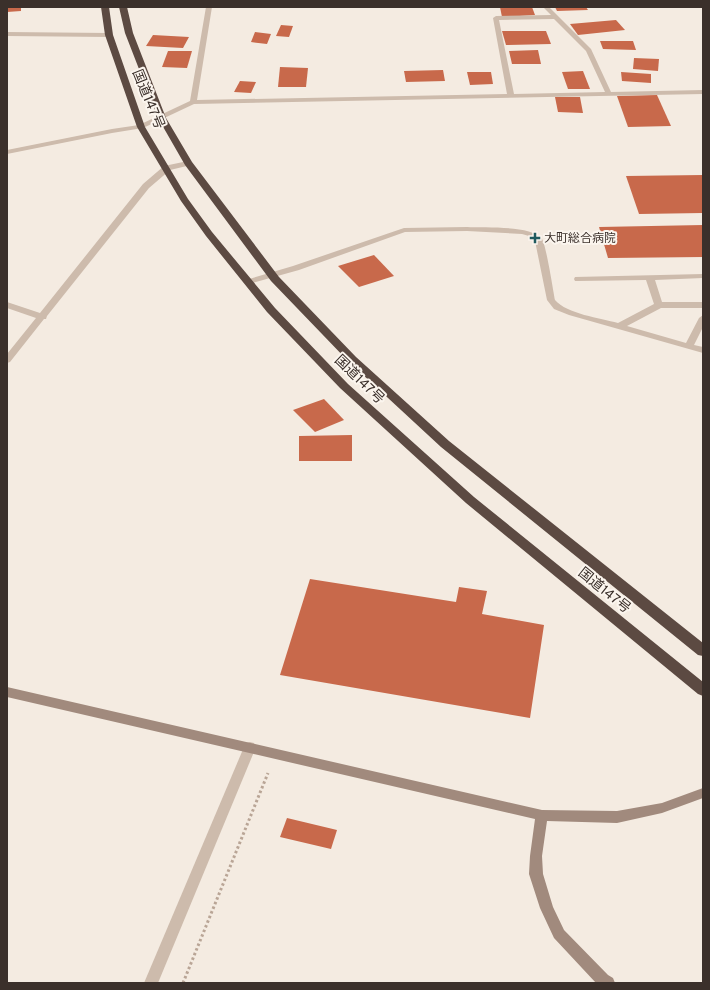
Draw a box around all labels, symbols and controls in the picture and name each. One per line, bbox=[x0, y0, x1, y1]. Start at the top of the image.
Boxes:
street label: 国道147号 bbox=[128, 67, 167, 132]
place label: 大町総合病院 bbox=[544, 231, 616, 247]
marker: 大町総合病院 bbox=[529, 232, 541, 244]
street label: 国道147号 bbox=[330, 352, 387, 408]
street label: 国道147号 bbox=[574, 565, 634, 618]

